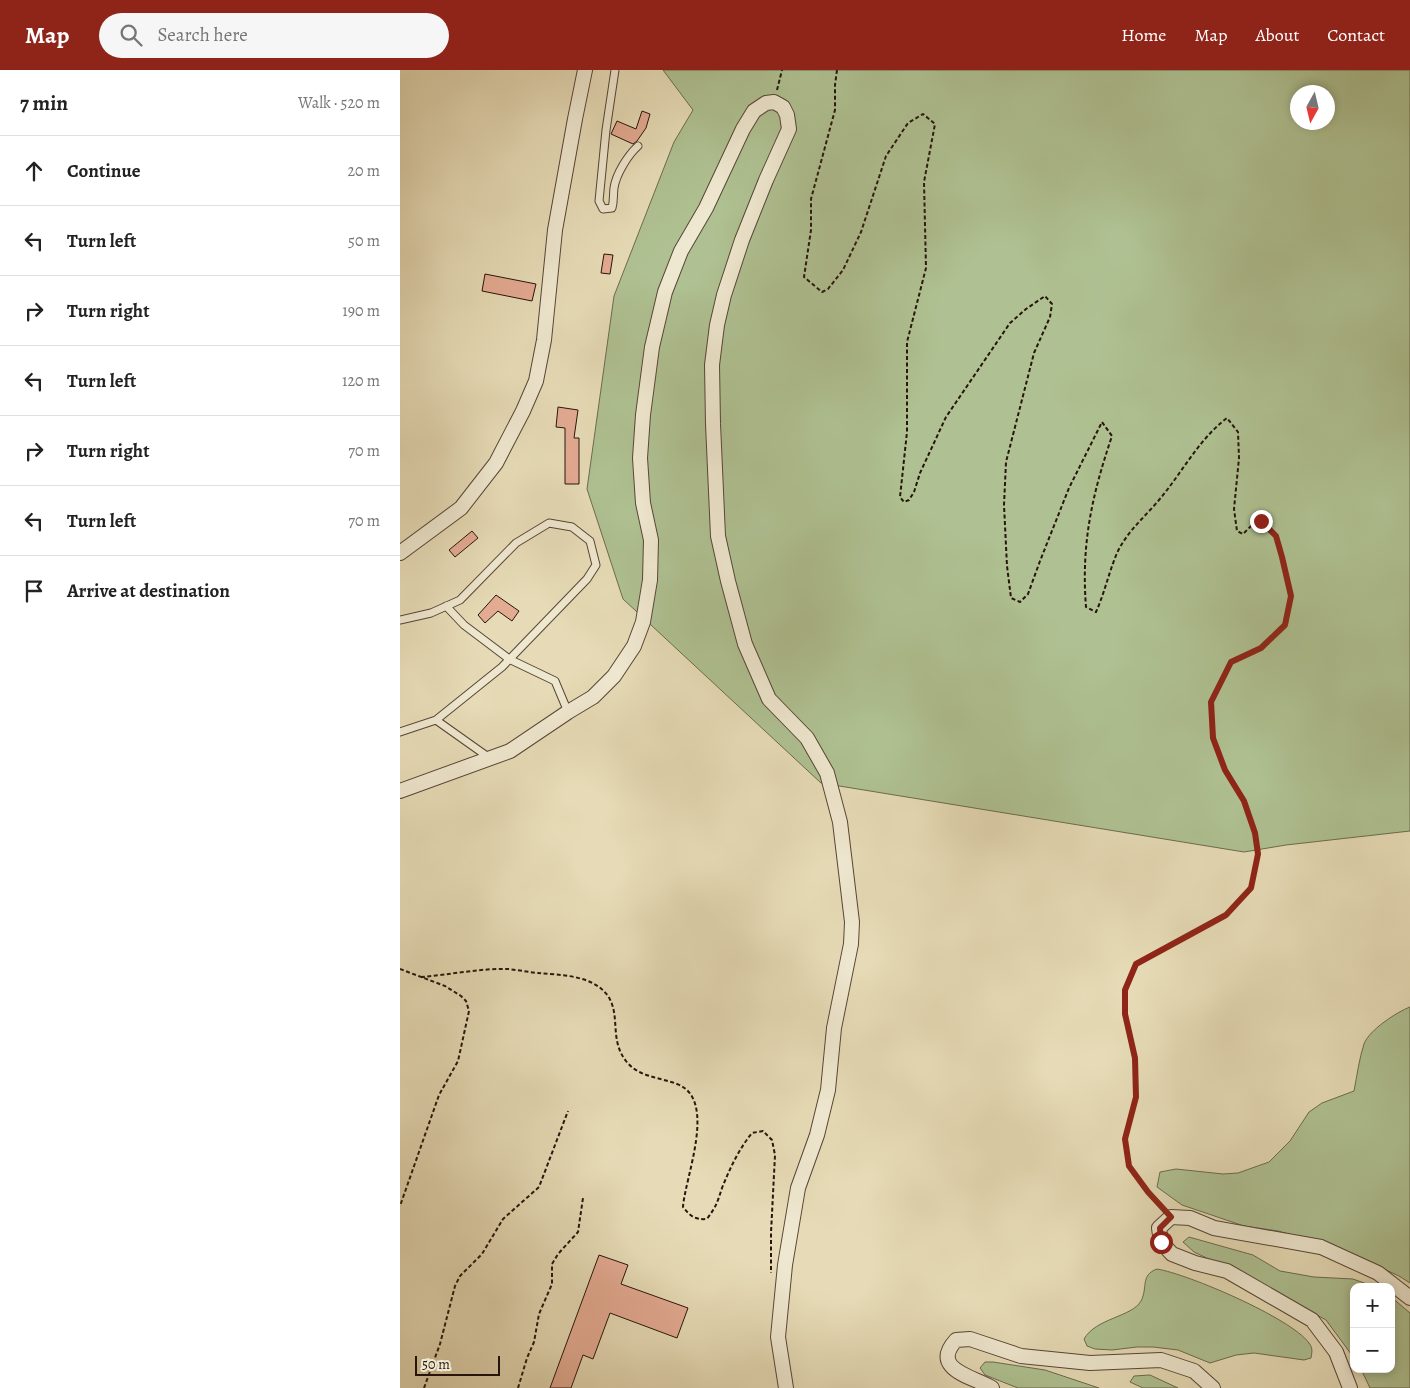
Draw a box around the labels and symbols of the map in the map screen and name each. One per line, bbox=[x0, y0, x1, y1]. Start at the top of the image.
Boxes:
north arrow bbox=[1290, 85, 1335, 130]
route end bbox=[1250, 510, 1273, 533]
route start bbox=[1150, 1231, 1173, 1254]
scale bar bbox=[415, 1353, 500, 1376]

